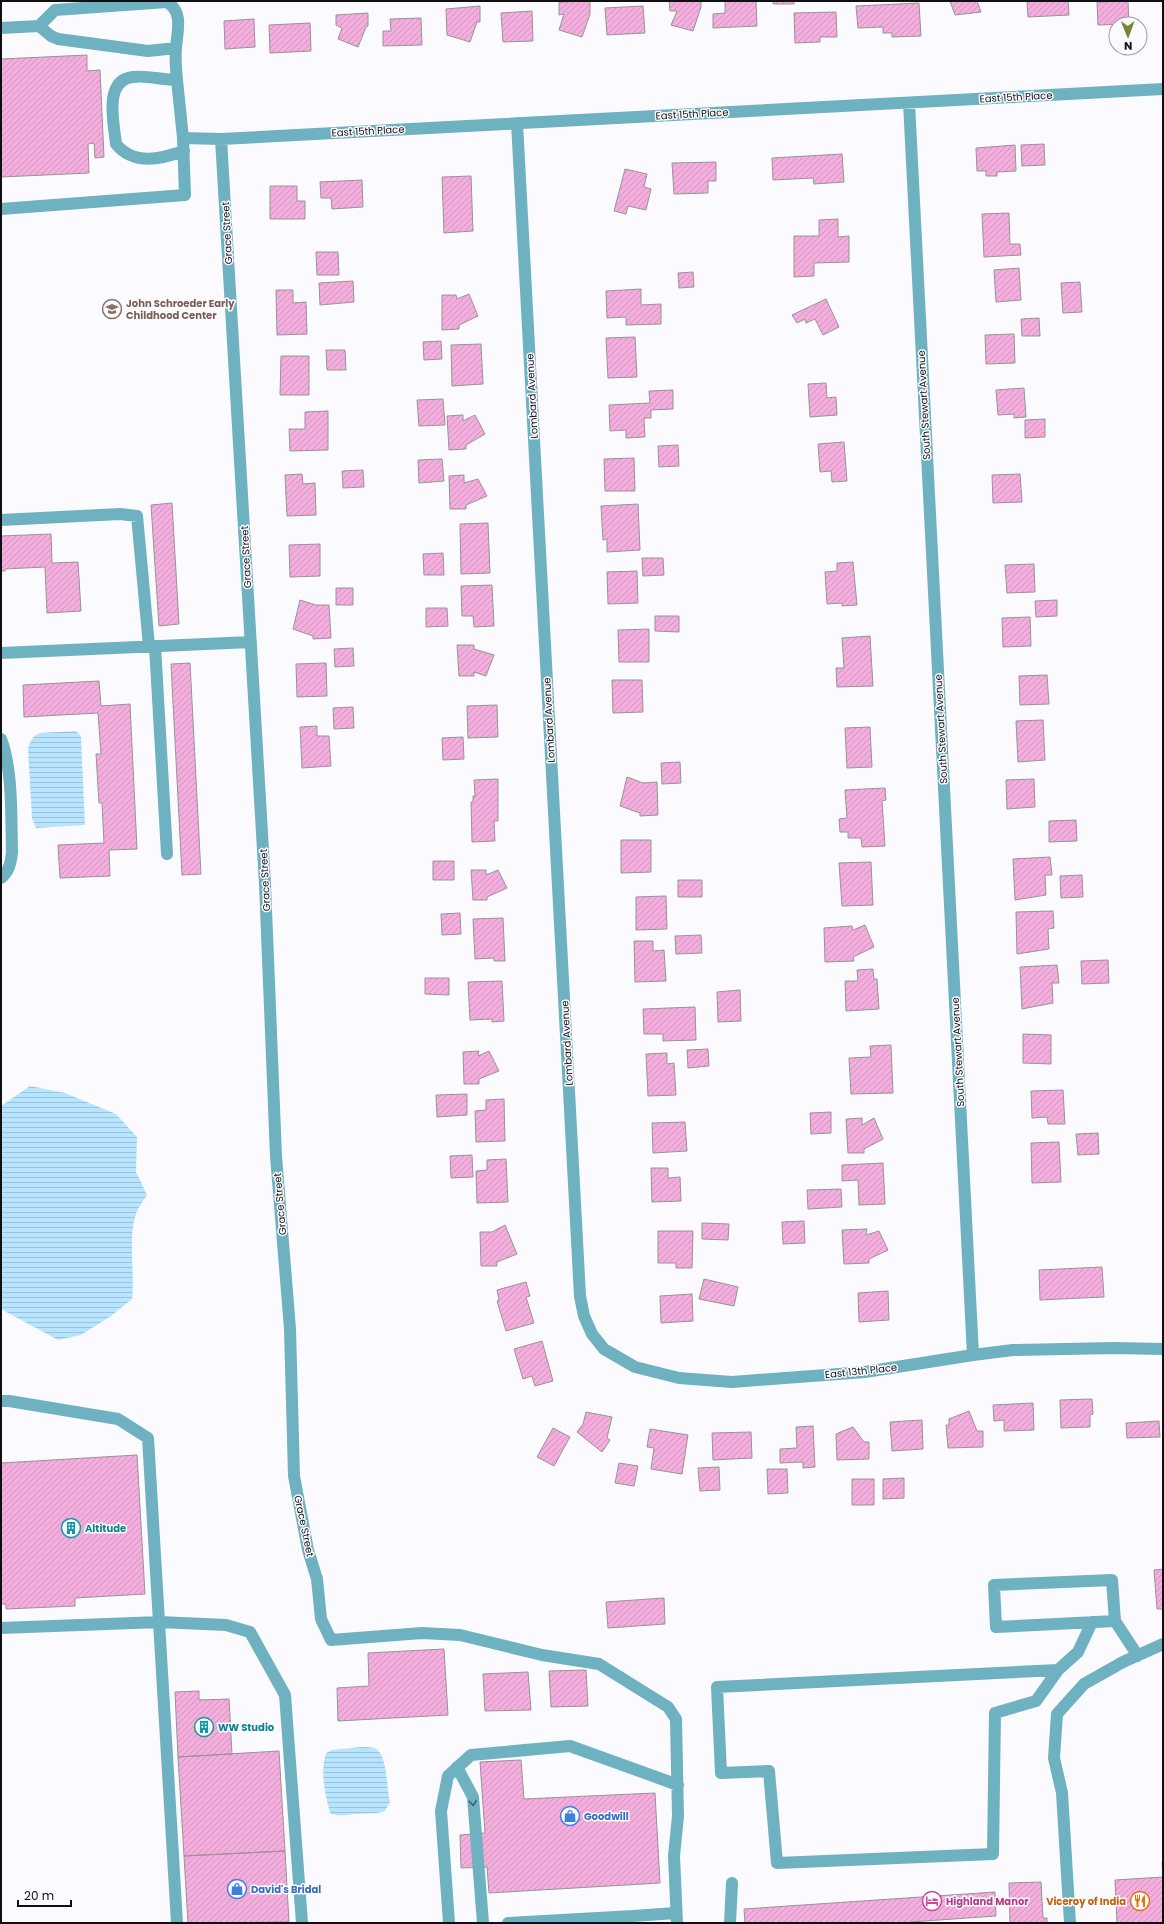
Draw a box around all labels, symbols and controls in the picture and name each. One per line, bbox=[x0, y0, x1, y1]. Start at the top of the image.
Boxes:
north arrow bbox=[1108, 16, 1148, 56]
text: N bbox=[1124, 38, 1132, 54]
street label: East 15th Place bbox=[979, 88, 1053, 106]
street label: East 15th Place bbox=[655, 105, 729, 123]
street label: East 15th Place bbox=[331, 122, 405, 140]
street label: Grace Street bbox=[218, 201, 236, 265]
place label: John Schroeder Early Childhood Center bbox=[126, 296, 235, 323]
school or university icon: John Schroeder Early Childhood Center bbox=[101, 298, 123, 320]
street label: South Stewart Avenue bbox=[914, 350, 934, 460]
street label: Lombard Avenue bbox=[522, 353, 542, 439]
street label: Grace Street bbox=[237, 525, 255, 589]
street label: South Stewart Avenue bbox=[931, 674, 951, 784]
street label: Lombard Avenue bbox=[539, 677, 559, 763]
street label: Grace Street bbox=[256, 848, 274, 912]
street label: South Stewart Avenue bbox=[948, 997, 968, 1107]
street label: Lombard Avenue bbox=[557, 1000, 577, 1086]
street label: Grace Street bbox=[270, 1172, 290, 1236]
street label: East 13th Place bbox=[824, 1360, 898, 1382]
street label: Grace Street bbox=[290, 1494, 318, 1558]
building icon: Altitude bbox=[60, 1517, 82, 1539]
place label: Altitude bbox=[85, 1521, 126, 1536]
building icon: WW Studio bbox=[193, 1716, 215, 1738]
place label: WW Studio bbox=[218, 1720, 275, 1735]
one-way arrow bbox=[468, 1799, 477, 1806]
shop icon: Goodwill bbox=[559, 1805, 581, 1827]
place label: Goodwill bbox=[584, 1809, 629, 1824]
shop icon: David's Bridal bbox=[226, 1878, 248, 1900]
scale bar bbox=[18, 1882, 71, 1908]
place label: David's Bridal bbox=[251, 1882, 321, 1897]
text: 20 m bbox=[24, 1887, 54, 1904]
hotel icon: Highland Manor bbox=[921, 1890, 943, 1912]
restaurant icon: Viceroy of India bbox=[1129, 1890, 1151, 1912]
place label: Highland Manor bbox=[946, 1894, 1029, 1909]
place label: Viceroy of India bbox=[1046, 1894, 1126, 1909]

